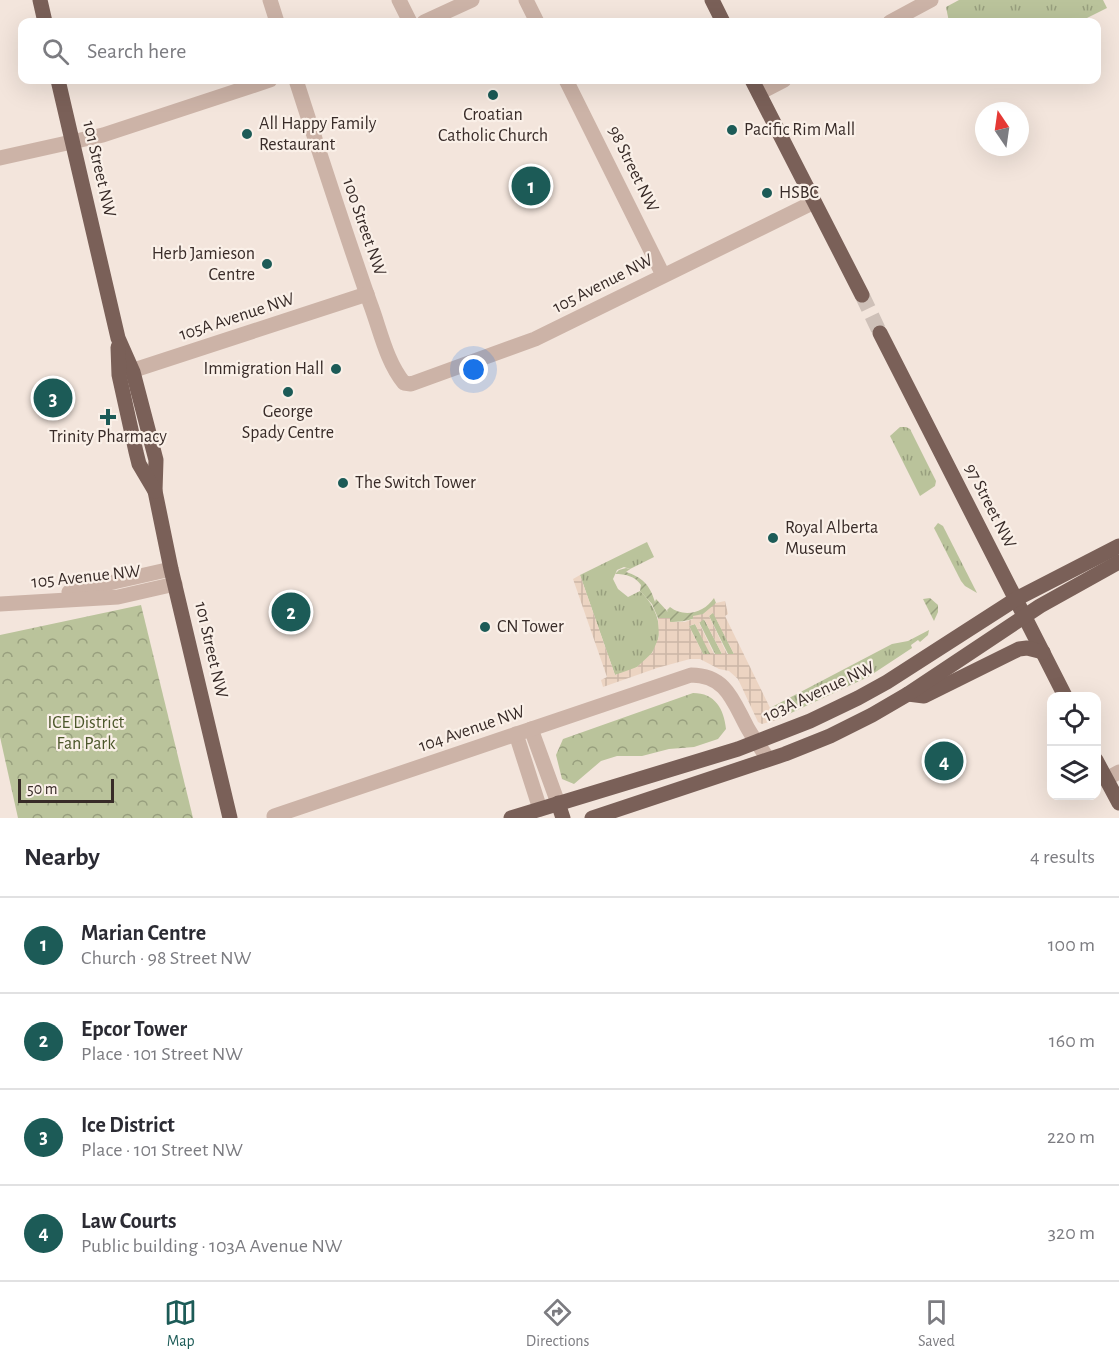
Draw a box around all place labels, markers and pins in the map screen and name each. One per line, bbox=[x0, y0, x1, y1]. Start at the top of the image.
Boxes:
marker: Croatian Catholic Church bbox=[486, 88, 500, 102]
place label: Croatian Catholic Church bbox=[438, 106, 548, 145]
place label: All Happy Family Restaurant bbox=[259, 115, 377, 154]
place label: Pacific Rim Mall bbox=[744, 121, 855, 139]
marker: Pacific Rim Mall bbox=[725, 123, 739, 137]
marker: All Happy Family Restaurant bbox=[240, 127, 254, 141]
pin: 1 bbox=[512, 164, 550, 208]
place label: HSBC bbox=[779, 184, 819, 202]
marker: HSBC bbox=[760, 186, 774, 200]
place label: Herb Jamieson Centre bbox=[152, 245, 255, 284]
marker: Herb Jamieson Centre bbox=[260, 257, 274, 271]
place label: Immigration Hall bbox=[203, 360, 324, 378]
marker: Immigration Hall bbox=[329, 362, 343, 376]
pin: 3 bbox=[34, 376, 72, 420]
marker: George Spady Centre bbox=[281, 385, 295, 399]
place label: George Spady Centre bbox=[242, 403, 334, 442]
marker: Trinity Pharmacy bbox=[101, 410, 115, 424]
place label: Trinity Pharmacy bbox=[49, 428, 167, 446]
place label: The Switch Tower bbox=[355, 474, 476, 492]
marker: The Switch Tower bbox=[336, 476, 350, 490]
place label: Royal Alberta Museum bbox=[785, 519, 878, 558]
marker: Royal Alberta Museum bbox=[766, 531, 780, 545]
pin: 2 bbox=[272, 590, 310, 634]
place label: CN Tower bbox=[497, 618, 564, 636]
marker: CN Tower bbox=[478, 620, 492, 634]
pin: 4 bbox=[924, 738, 964, 783]

